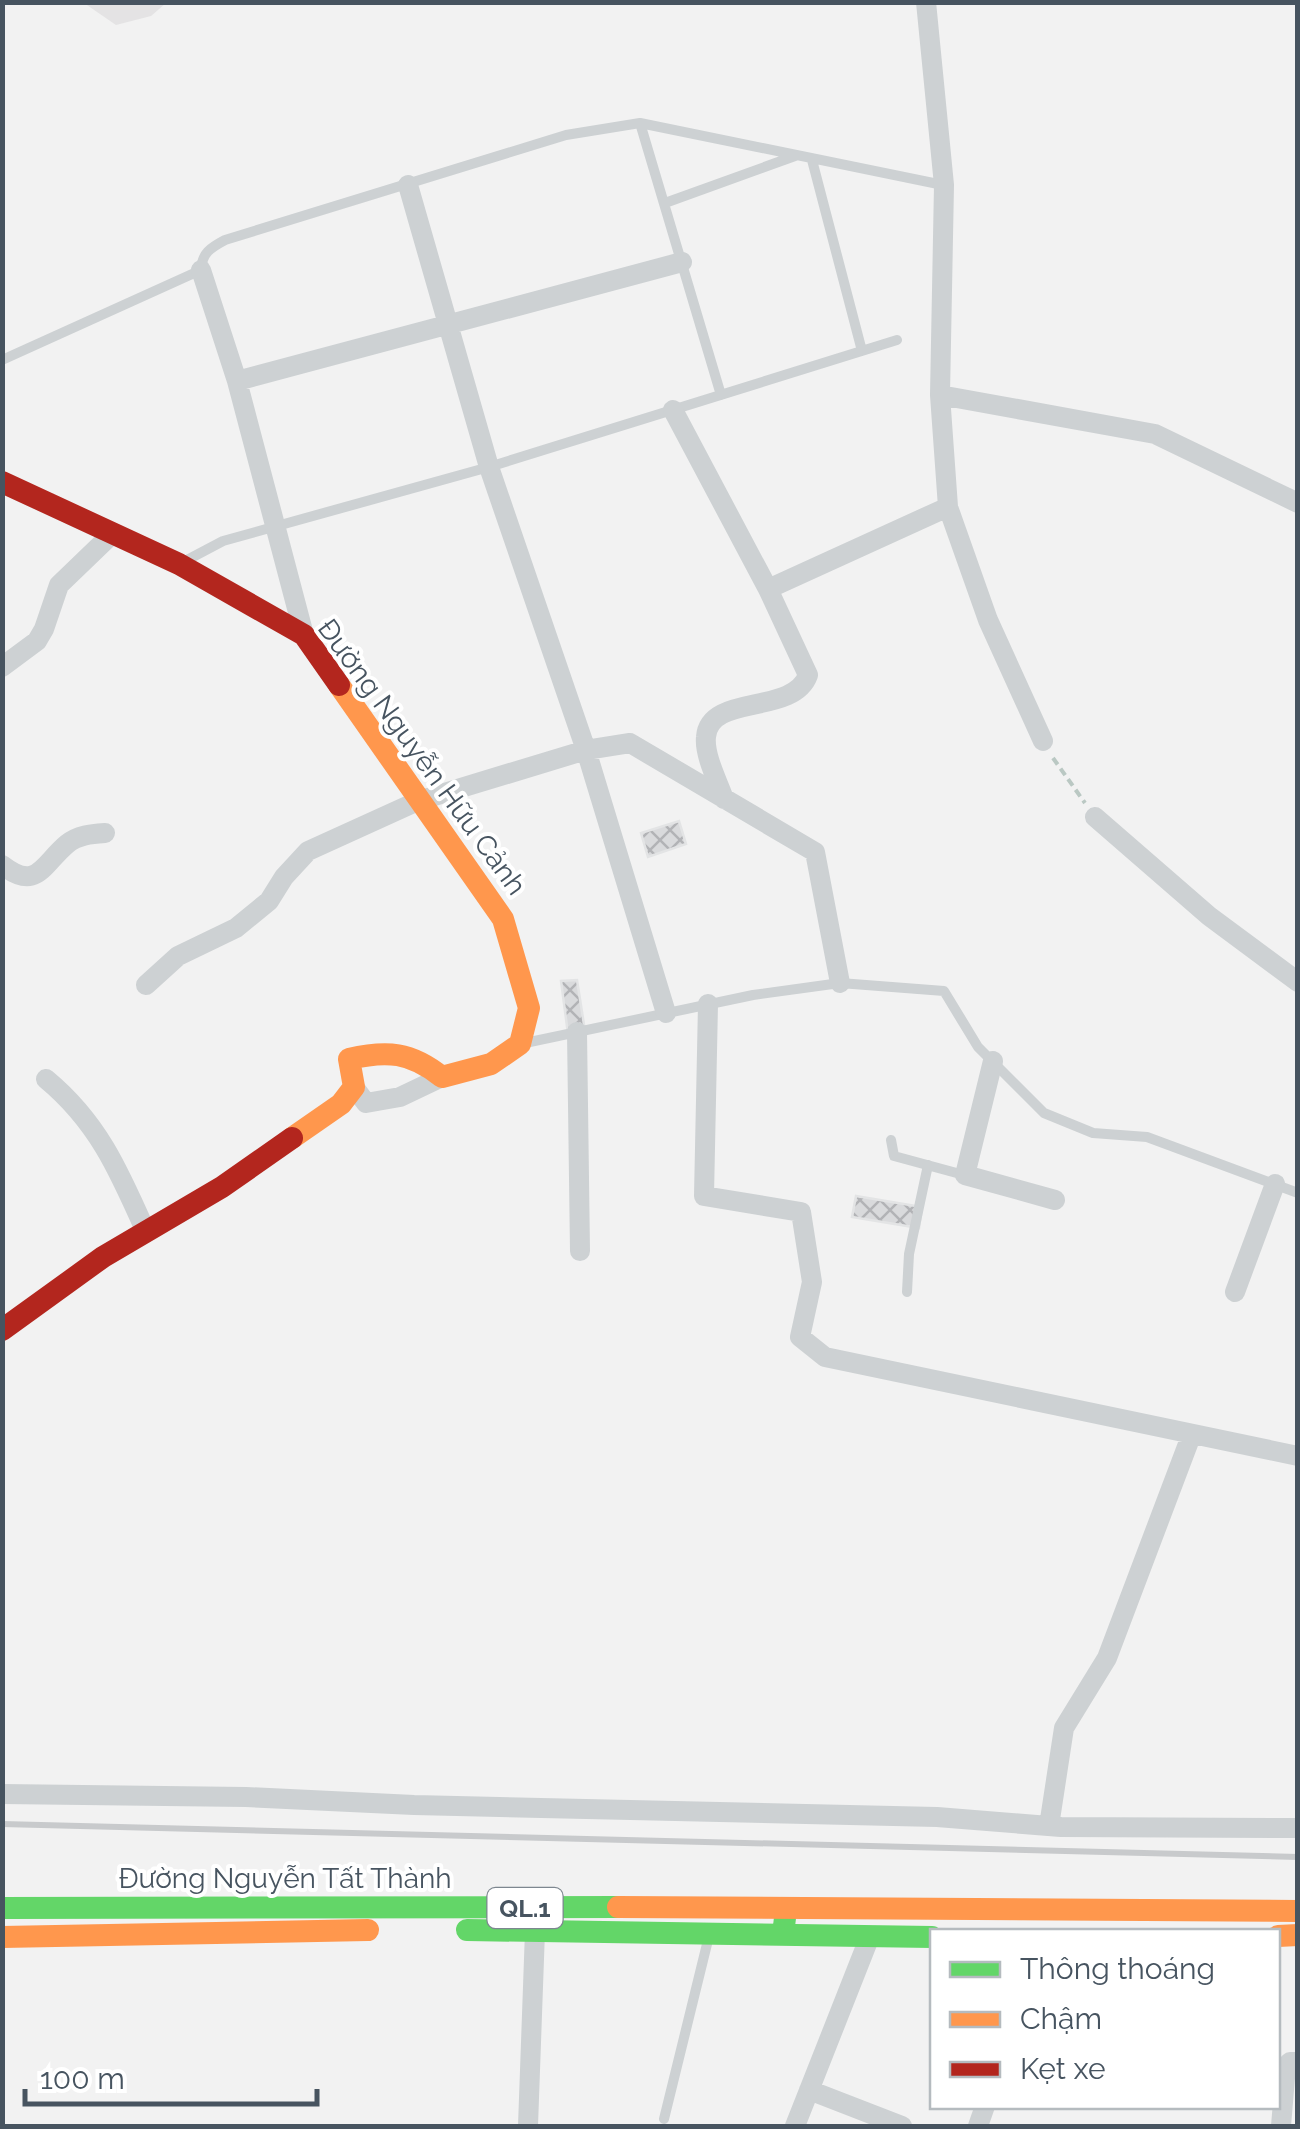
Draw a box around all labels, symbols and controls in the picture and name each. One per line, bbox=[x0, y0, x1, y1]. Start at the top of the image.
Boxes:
street label: Đường Nguyễn Hữu Cảnh bbox=[311, 613, 533, 901]
street label: Đường Nguyễn Tất Thành bbox=[118, 1862, 452, 1895]
road number: QL.1 bbox=[488, 1888, 562, 1928]
legend bbox=[930, 1929, 1280, 2109]
text: Thông thoáng bbox=[1020, 1951, 1215, 1986]
text: Chậm bbox=[1020, 2001, 1102, 2036]
scale bar bbox=[25, 2044, 318, 2106]
text: Kẹt xe bbox=[1020, 2051, 1106, 2086]
text: 100 m bbox=[40, 2061, 125, 2096]

